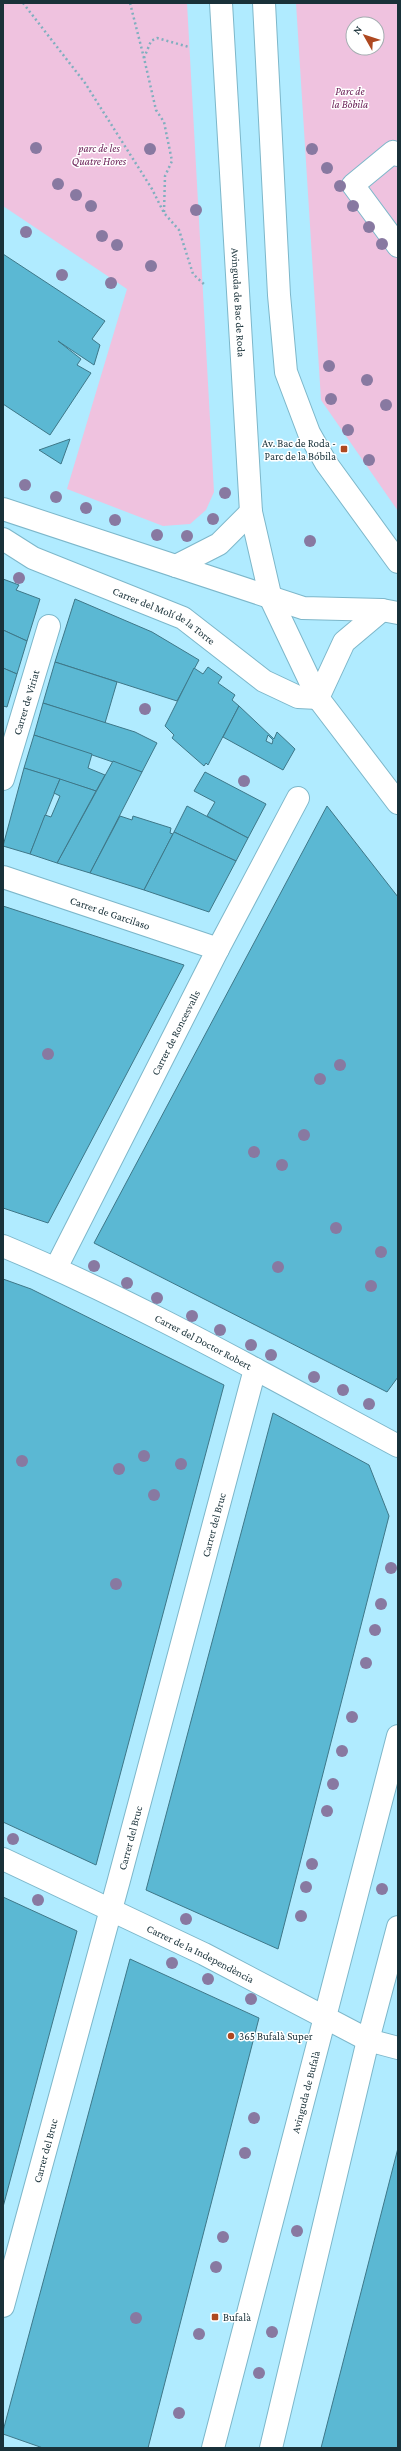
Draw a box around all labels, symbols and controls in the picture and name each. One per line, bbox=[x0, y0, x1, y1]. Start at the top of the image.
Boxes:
north arrow bbox=[345, 16, 385, 56]
text: N bbox=[350, 23, 365, 36]
park label: Parc de la Bòbila bbox=[332, 85, 368, 110]
park label: parc de les Quatre Hores bbox=[72, 142, 127, 167]
street label: Avinguda de Bac de Roda bbox=[229, 247, 248, 358]
place label: Av. Bac de Roda - Parc de la Bóbila bbox=[262, 437, 336, 462]
marker: Av. Bac de Roda - Parc de la Bóbila bbox=[339, 444, 349, 454]
street label: Carrer del Molí de la Torre bbox=[111, 585, 218, 647]
street label: Carrer de Viriat bbox=[11, 668, 42, 736]
street label: Carrer de Garcilaso bbox=[69, 894, 152, 932]
street label: Carrer de Roncesvalls bbox=[149, 988, 202, 1077]
street label: Carrer del Doctor Robert bbox=[153, 1311, 254, 1372]
street label: Carrer del Bruc bbox=[199, 1491, 228, 1558]
street label: Carrer del Bruc bbox=[116, 1804, 145, 1871]
street label: Carrer de la Independència bbox=[145, 1922, 256, 1985]
place label: 365 Bufalà Super bbox=[239, 2030, 313, 2043]
marker: 365 Bufalà Super bbox=[226, 2031, 236, 2041]
street label: Avinguda de Bufalà bbox=[289, 2049, 322, 2134]
street label: Carrer del Bruc bbox=[31, 2117, 60, 2184]
place label: Bufalà bbox=[223, 2311, 251, 2323]
marker: Bufalà bbox=[210, 2312, 220, 2322]

